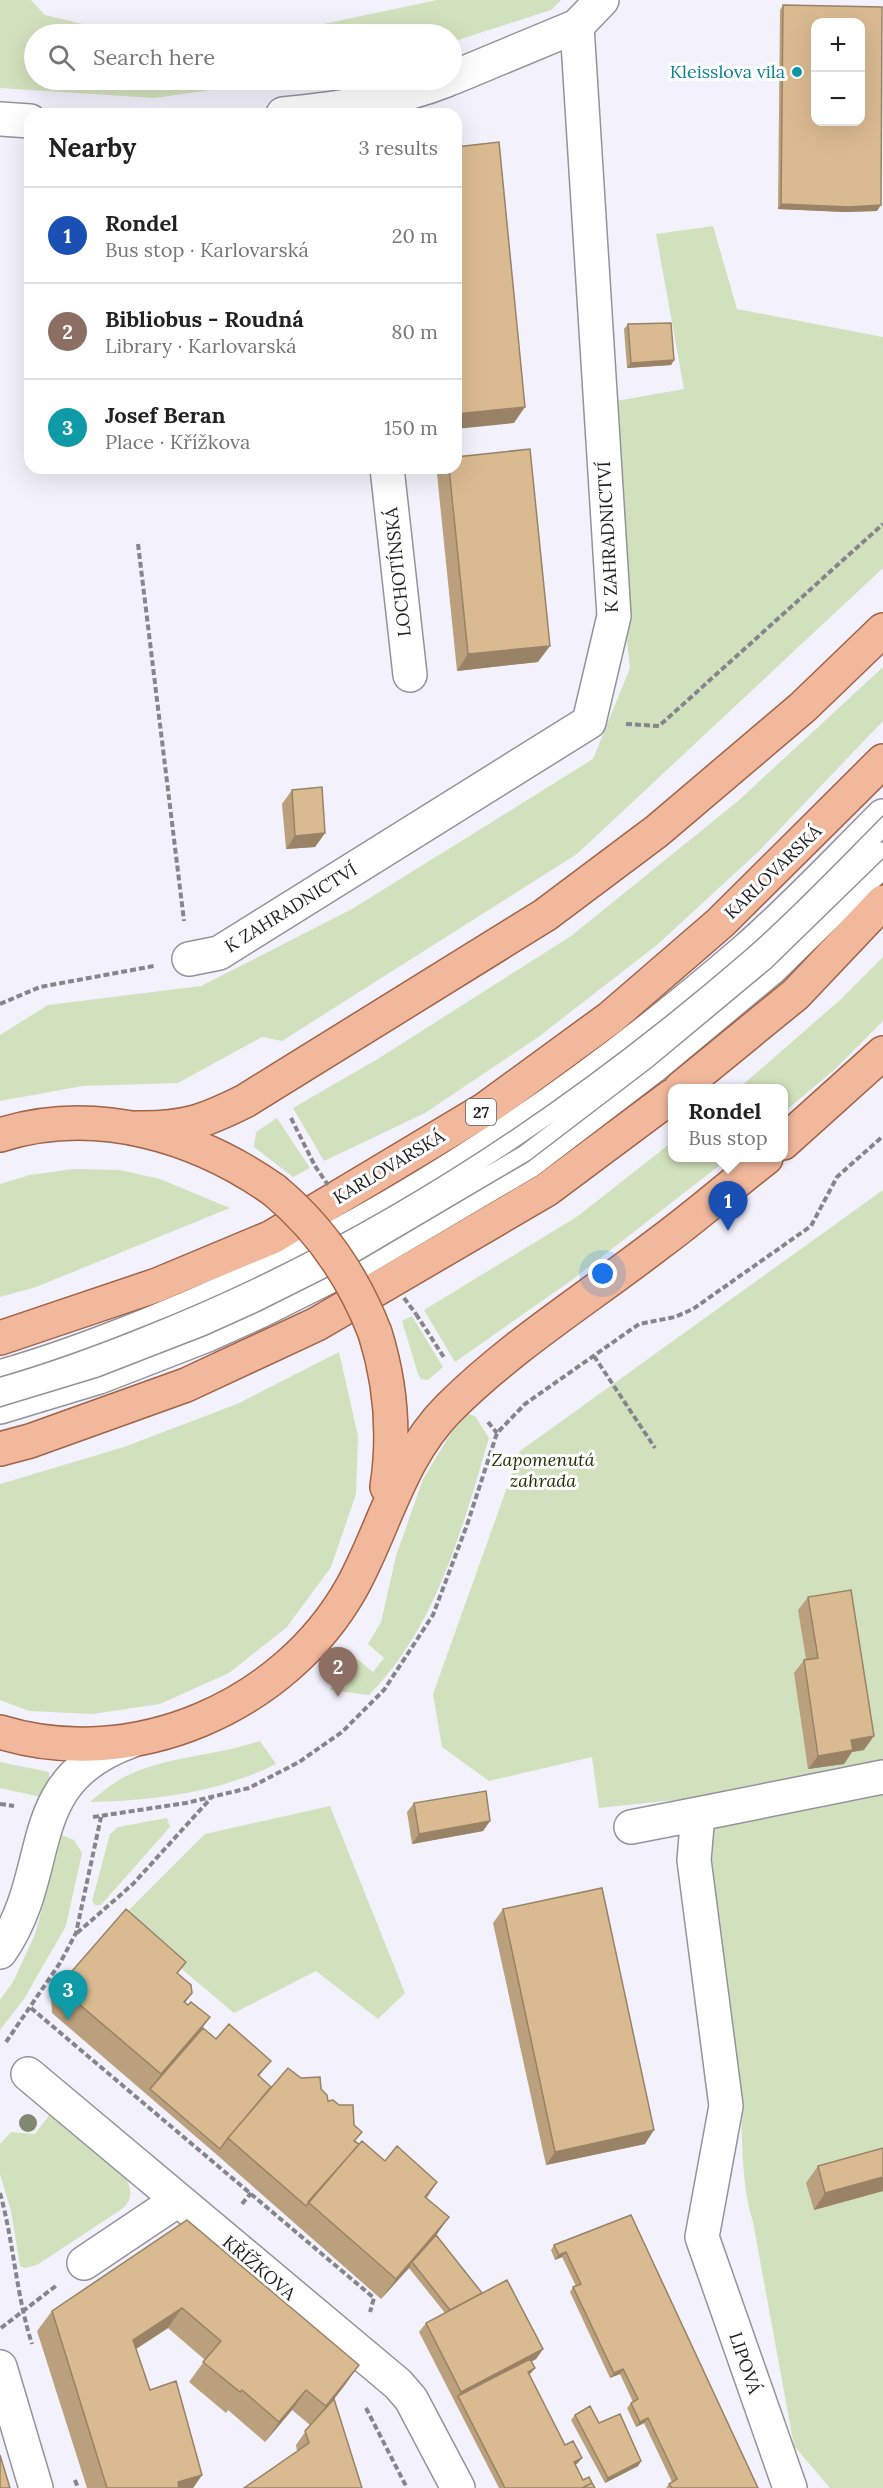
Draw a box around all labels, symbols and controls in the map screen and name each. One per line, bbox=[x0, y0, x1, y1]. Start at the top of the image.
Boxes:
map controls bbox=[811, 18, 865, 126]
button: + bbox=[811, 18, 865, 72]
search box bbox=[24, 24, 462, 90]
icon: search bbox=[45, 41, 78, 74]
text: Search here bbox=[93, 43, 215, 71]
place label: Kleisslova vila bbox=[670, 60, 785, 83]
marker: Kleisslova vila bbox=[790, 65, 804, 79]
button: − bbox=[811, 72, 865, 126]
text: Nearby bbox=[48, 131, 136, 164]
text: 3 results bbox=[359, 135, 438, 160]
text: Rondel bbox=[105, 209, 178, 237]
text: 1 bbox=[63, 223, 72, 248]
text: 20 m bbox=[392, 223, 438, 248]
text: Bus stop · Karlovarská bbox=[105, 237, 309, 262]
text: Bibliobus - Roudná bbox=[105, 305, 304, 333]
text: 2 bbox=[62, 319, 73, 344]
text: 80 m bbox=[391, 319, 438, 344]
text: Library · Karlovarská bbox=[105, 333, 297, 358]
text: Josef Beran bbox=[105, 401, 226, 429]
text: 3 bbox=[62, 415, 73, 440]
text: 150 m bbox=[384, 415, 438, 440]
text: Place · Křížkova bbox=[105, 429, 250, 454]
street label: K ZAHRADNICTVÍ bbox=[592, 461, 623, 613]
street label: LOCHOTÍNSKÁ bbox=[379, 506, 416, 638]
street label: KARLOVARSKÁ bbox=[719, 819, 827, 924]
street label: K ZAHRADNICTVÍ bbox=[220, 858, 361, 958]
popup bbox=[668, 1084, 788, 1162]
text: Rondel bbox=[688, 1097, 761, 1125]
road number: 27 bbox=[466, 1099, 496, 1125]
street label: KARLOVARSKÁ bbox=[329, 1124, 449, 1209]
text: Bus stop bbox=[688, 1125, 768, 1150]
pin: 1 bbox=[708, 1182, 748, 1231]
your location bbox=[588, 1259, 617, 1288]
park label: Zapomenutá zahrada bbox=[491, 1448, 595, 1492]
pin: 2 bbox=[318, 1648, 358, 1697]
pin: 3 bbox=[48, 1970, 88, 2020]
street label: KŘÍŽKOVA bbox=[218, 2230, 301, 2305]
street label: LIPOVÁ bbox=[724, 2329, 767, 2397]

